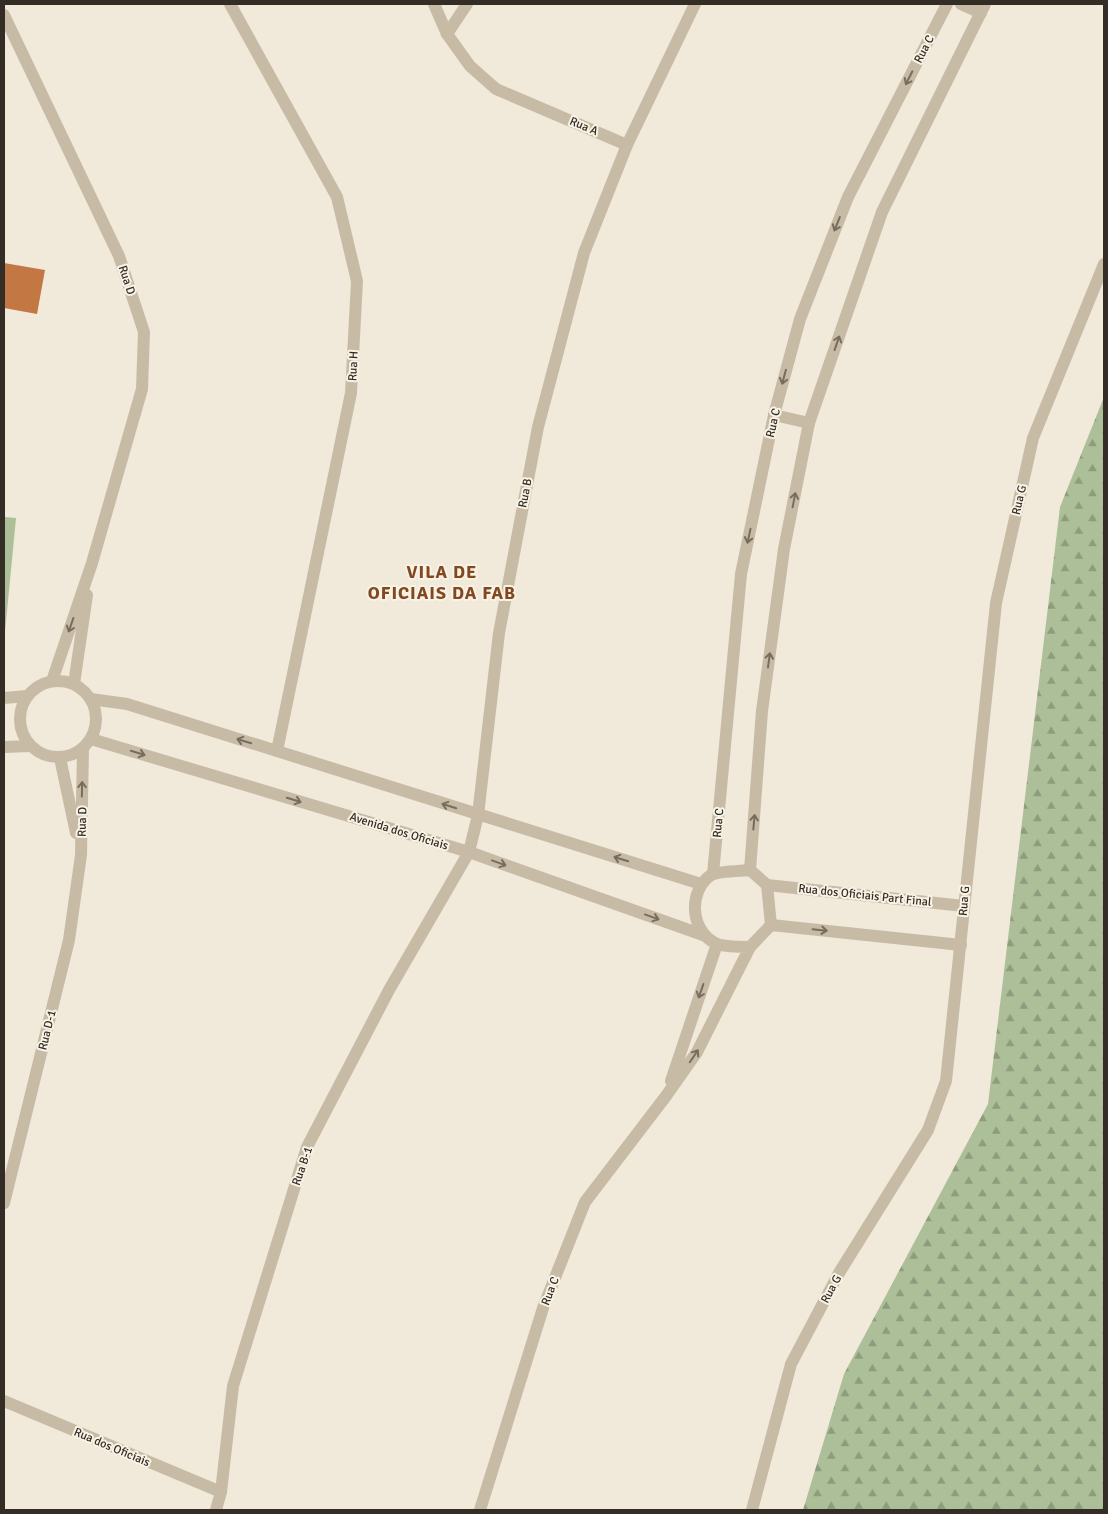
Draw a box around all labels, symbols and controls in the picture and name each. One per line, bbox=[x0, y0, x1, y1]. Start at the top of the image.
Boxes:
street label: Rua C bbox=[911, 33, 938, 66]
one-way arrow bbox=[904, 71, 914, 86]
street label: Rua A bbox=[567, 114, 601, 139]
one-way arrow bbox=[832, 216, 842, 231]
street label: Rua D bbox=[115, 264, 138, 297]
one-way arrow bbox=[833, 336, 842, 352]
street label: Rua H bbox=[345, 350, 362, 382]
one-way arrow bbox=[779, 369, 788, 385]
street label: Rua C bbox=[763, 407, 784, 439]
street label: Rua B bbox=[515, 477, 536, 509]
street label: Rua G bbox=[1009, 484, 1030, 516]
one-way arrow bbox=[790, 492, 799, 508]
one-way arrow bbox=[744, 528, 753, 544]
district label: VILA DE OFICIAIS DA FAB bbox=[368, 561, 516, 604]
one-way arrow bbox=[66, 617, 75, 633]
one-way arrow bbox=[764, 652, 774, 668]
one-way arrow bbox=[237, 736, 253, 745]
one-way arrow bbox=[129, 749, 145, 759]
one-way arrow bbox=[77, 781, 87, 797]
one-way arrow bbox=[285, 795, 301, 805]
one-way arrow bbox=[442, 800, 458, 810]
street label: Rua D bbox=[75, 807, 90, 837]
street label: Rua C bbox=[710, 808, 727, 838]
street label: Avenida dos Oficiais bbox=[348, 809, 450, 854]
one-way arrow bbox=[749, 814, 758, 830]
one-way arrow bbox=[613, 854, 629, 864]
one-way arrow bbox=[491, 859, 506, 868]
street label: Rua dos Oficiais Part Final bbox=[798, 881, 933, 910]
street label: Rua G bbox=[956, 885, 973, 917]
one-way arrow bbox=[644, 913, 659, 922]
one-way arrow bbox=[812, 925, 828, 935]
one-way arrow bbox=[696, 982, 705, 998]
street label: Rua D-1 bbox=[35, 1009, 60, 1052]
one-way arrow bbox=[689, 1049, 699, 1063]
street label: Rua B-1 bbox=[289, 1145, 316, 1188]
street label: Rua G bbox=[818, 1272, 845, 1306]
street label: Rua C bbox=[538, 1275, 563, 1308]
street label: Rua dos Oficiais bbox=[71, 1425, 152, 1470]

